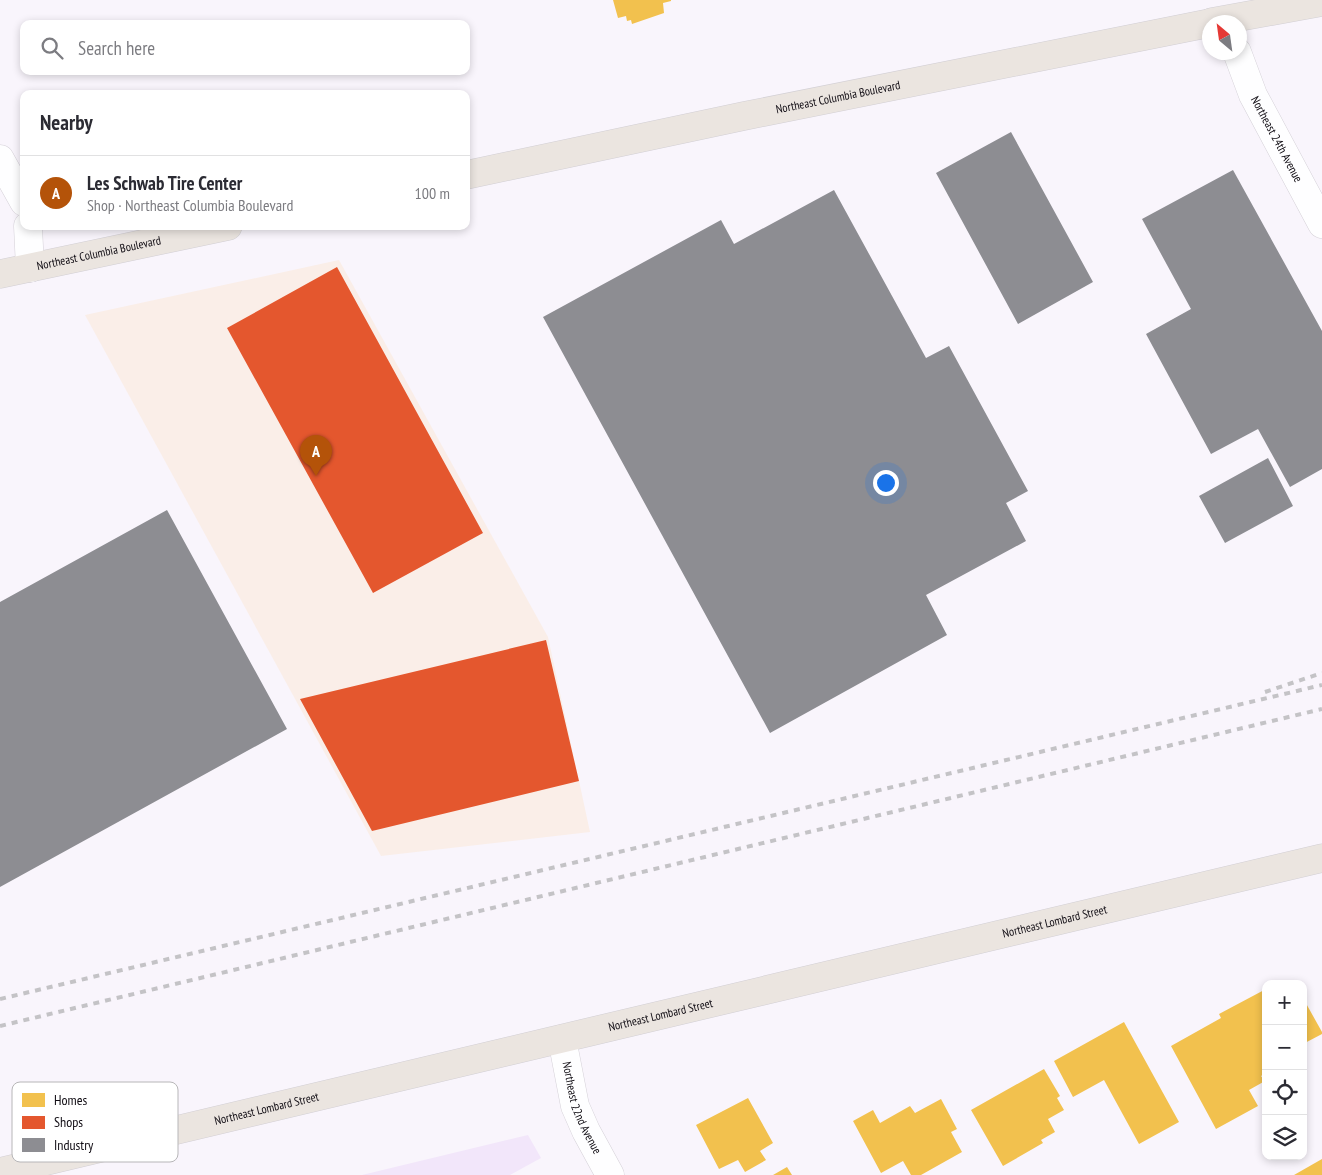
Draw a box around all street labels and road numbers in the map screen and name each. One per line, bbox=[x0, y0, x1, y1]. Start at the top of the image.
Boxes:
street label: Northeast Columbia Boulevard bbox=[774, 77, 901, 116]
street label: Northeast 24th Avenue bbox=[1248, 93, 1306, 185]
street label: Northeast Columbia Boulevard bbox=[35, 232, 162, 273]
street label: Northeast Lombard Street bbox=[1001, 901, 1109, 941]
street label: Northeast Lombard Street bbox=[607, 995, 715, 1034]
street label: Northeast 22nd Avenue bbox=[560, 1060, 605, 1156]
street label: Northeast Lombard Street bbox=[213, 1088, 321, 1128]

